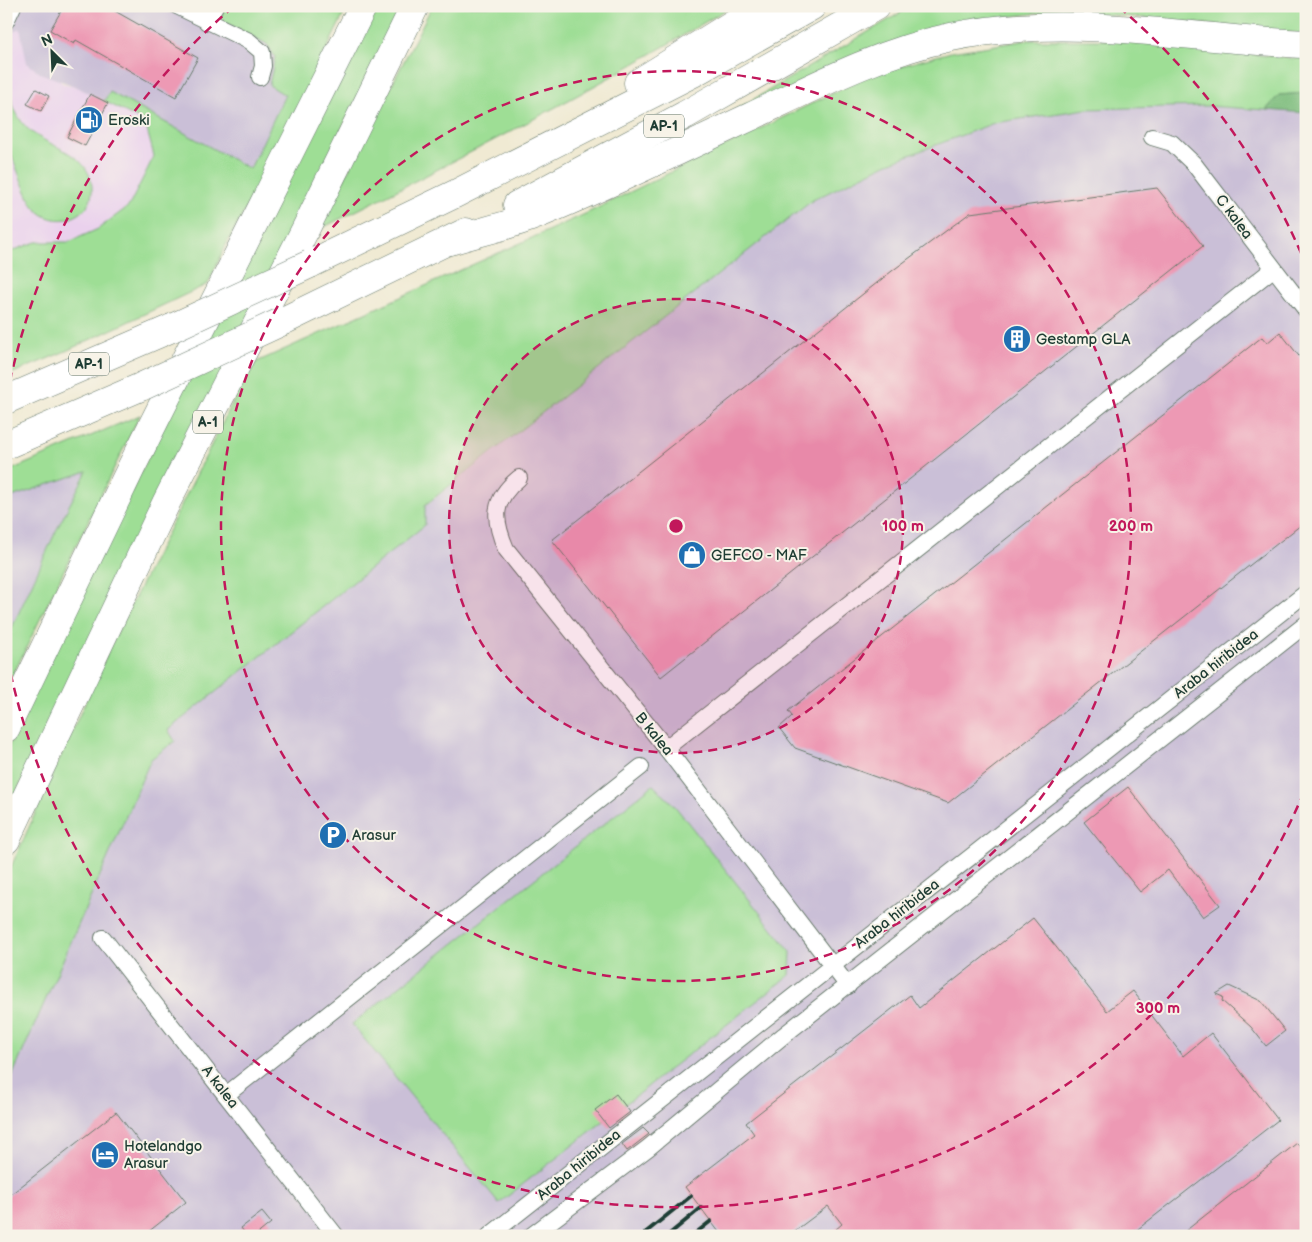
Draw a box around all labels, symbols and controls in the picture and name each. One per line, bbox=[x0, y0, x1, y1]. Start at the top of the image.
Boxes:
north arrow bbox=[28, 28, 78, 78]
text: N bbox=[39, 31, 55, 50]
fuel station icon: Eroski bbox=[74, 105, 104, 135]
place label: Eroski bbox=[108, 111, 150, 130]
road number: AP-1 bbox=[644, 114, 684, 138]
street label: C kalea bbox=[1211, 191, 1257, 243]
building icon: Gestamp GLA bbox=[1002, 324, 1032, 354]
place label: Gestamp GLA bbox=[1036, 330, 1131, 349]
road number: AP-1 bbox=[69, 352, 109, 376]
road number: A-1 bbox=[193, 411, 223, 434]
centre of rings bbox=[667, 517, 685, 535]
text: 100 m bbox=[882, 517, 924, 536]
text: 200 m bbox=[1109, 517, 1153, 536]
shop icon: GEFCO - MAF bbox=[677, 540, 707, 570]
place label: GEFCO - MAF bbox=[711, 546, 807, 565]
street label: Araba hiribidea bbox=[1170, 625, 1262, 703]
street label: B kalea bbox=[631, 708, 677, 760]
parking icon: Arasur bbox=[318, 820, 348, 850]
place label: Arasur bbox=[352, 826, 397, 845]
street label: Araba hiribidea bbox=[851, 875, 943, 953]
text: 300 m bbox=[1136, 999, 1180, 1018]
street label: A kalea bbox=[197, 1062, 243, 1112]
street label: Araba hiribidea bbox=[533, 1125, 625, 1205]
place label: Hotelandgo Arasur bbox=[124, 1137, 202, 1173]
hotel icon: Hotelandgo Arasur bbox=[90, 1140, 120, 1170]

